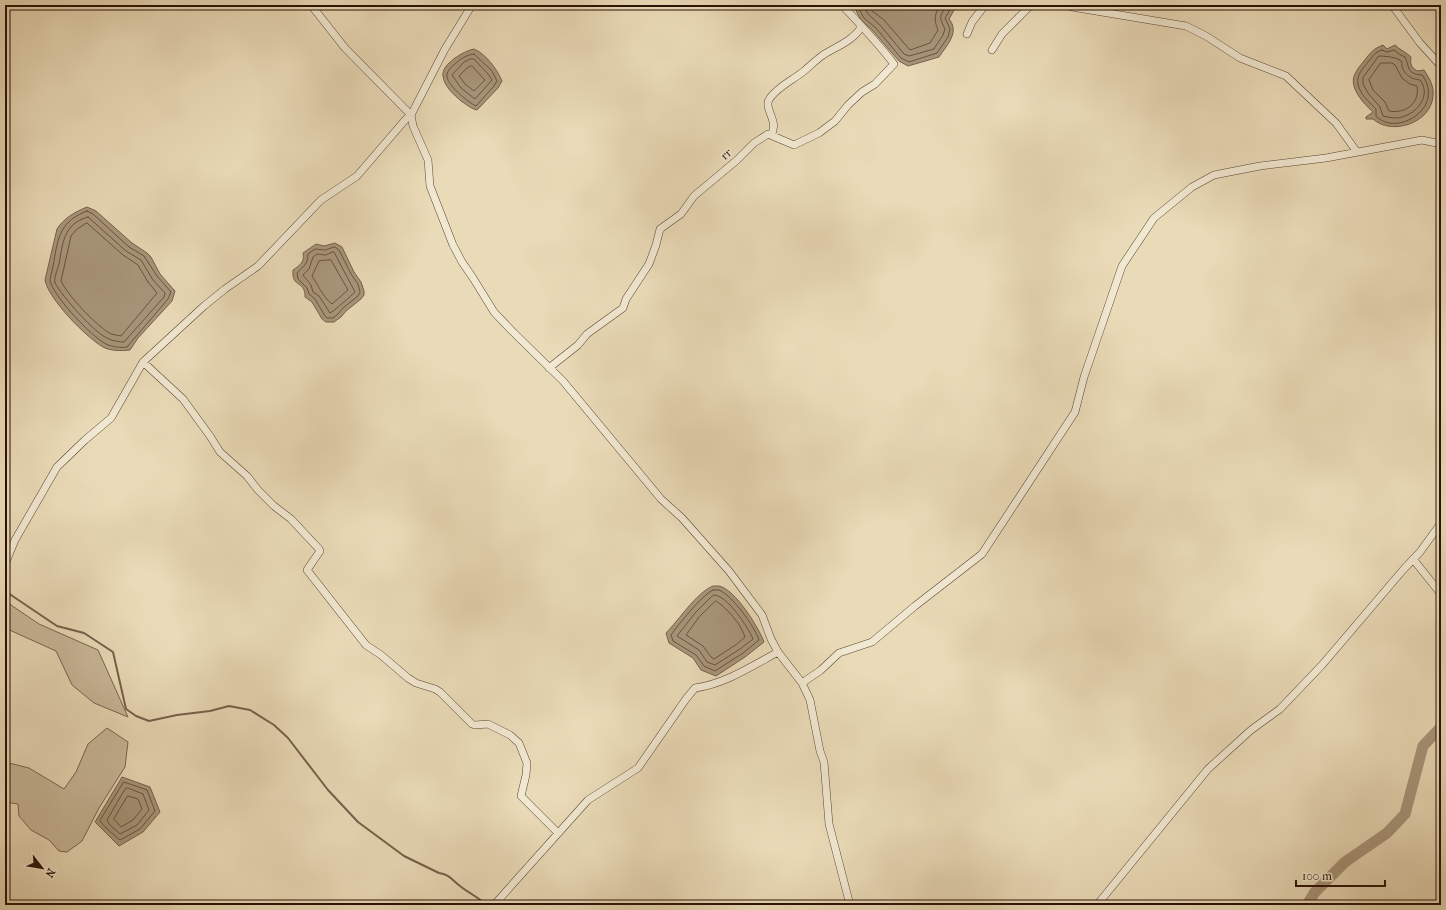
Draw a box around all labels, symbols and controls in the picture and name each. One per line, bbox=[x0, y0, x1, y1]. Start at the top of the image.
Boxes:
street label: rr bbox=[718, 145, 735, 163]
north arrow bbox=[22, 848, 62, 888]
scale bar bbox=[1296, 862, 1385, 888]
text: N bbox=[42, 866, 58, 880]
text: 100 m bbox=[1302, 869, 1332, 883]

